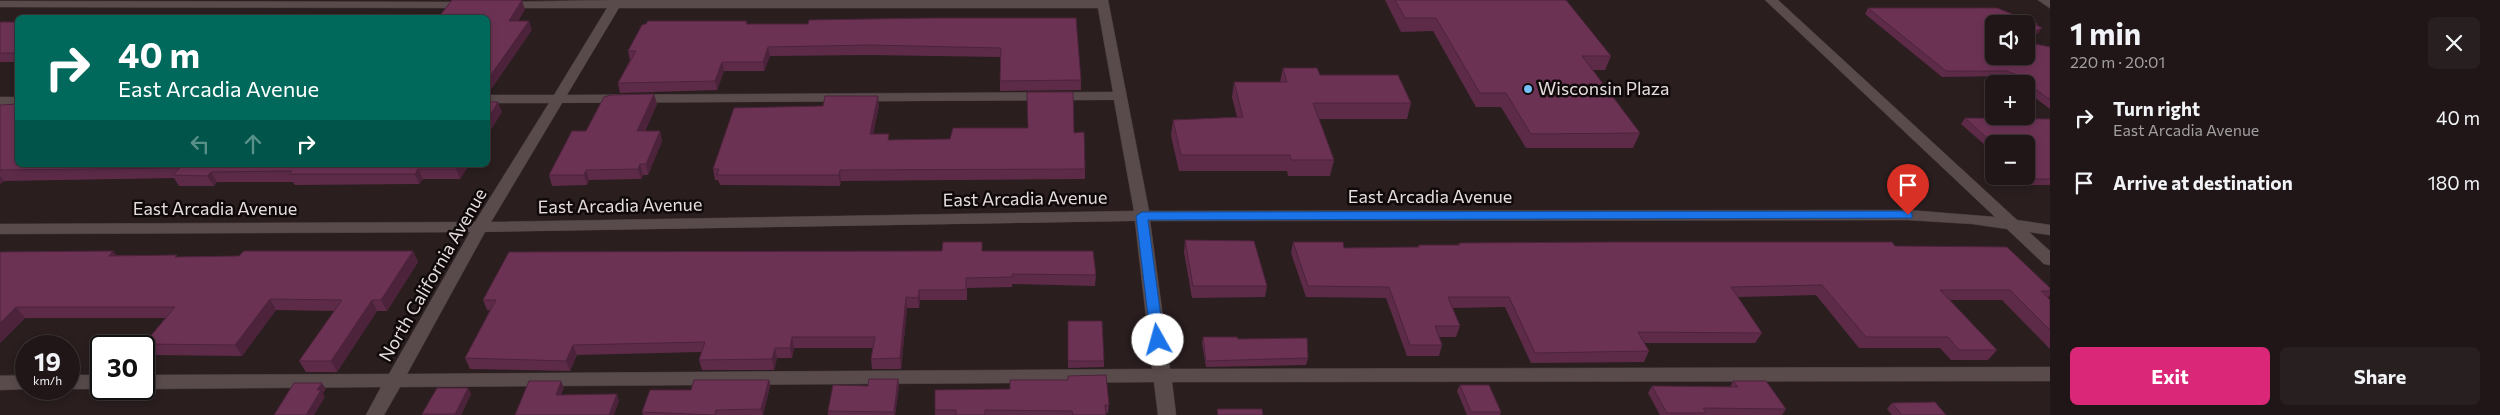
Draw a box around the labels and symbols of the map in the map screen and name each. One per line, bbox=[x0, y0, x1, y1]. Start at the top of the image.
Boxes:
place label: Wisconsin Plaza bbox=[1538, 77, 1669, 99]
marker: Wisconsin Plaza bbox=[1522, 83, 1534, 95]
pin bbox=[1887, 164, 1929, 215]
street label: North California Avenue bbox=[374, 184, 491, 365]
street label: East Arcadia Avenue bbox=[1348, 185, 1512, 207]
street label: East Arcadia Avenue bbox=[943, 186, 1107, 210]
street label: East Arcadia Avenue bbox=[538, 193, 702, 217]
street label: East Arcadia Avenue bbox=[133, 197, 297, 219]
position arrow bbox=[1131, 313, 1183, 365]
speed limit sign: 30 bbox=[90, 335, 155, 400]

